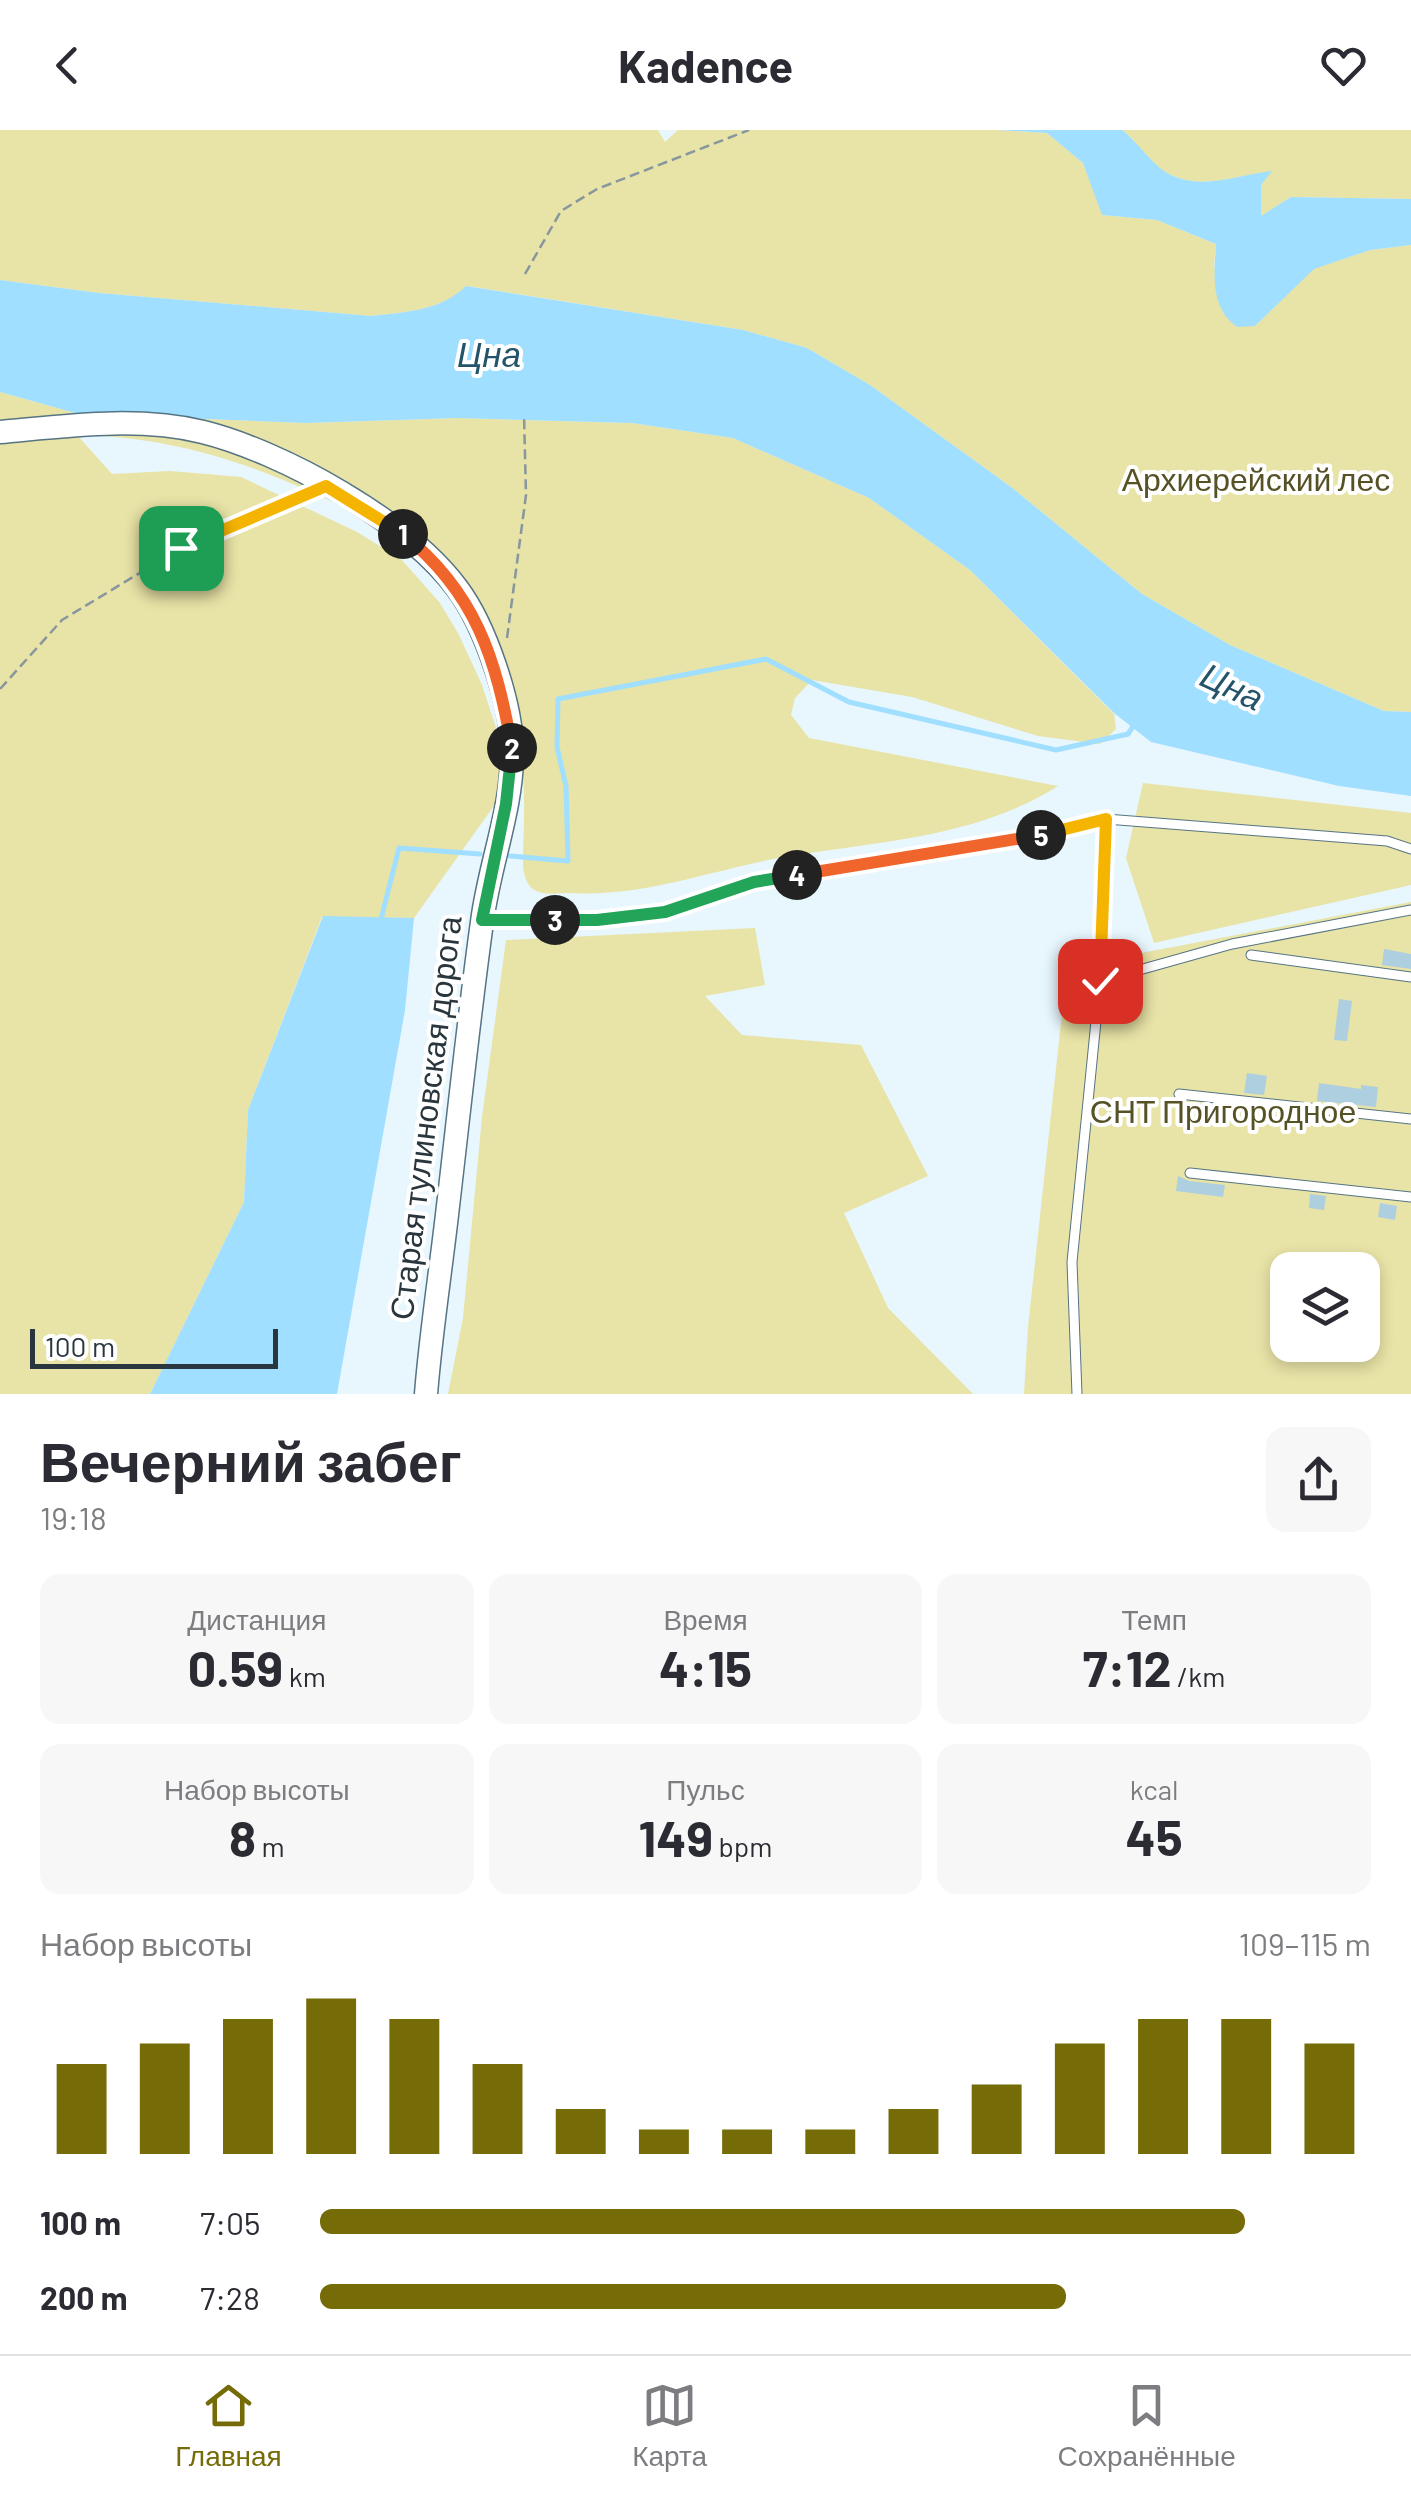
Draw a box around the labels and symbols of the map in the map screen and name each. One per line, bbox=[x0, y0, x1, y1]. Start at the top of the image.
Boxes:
water label: Цна bbox=[457, 332, 521, 374]
park label: Архиерейский лес bbox=[1122, 459, 1390, 498]
pin bbox=[139, 506, 224, 591]
pin: 1 bbox=[378, 509, 428, 559]
water label: Цна bbox=[1195, 653, 1271, 718]
pin: 2 bbox=[487, 723, 537, 773]
pin: 5 bbox=[1016, 810, 1066, 860]
pin: 4 bbox=[772, 850, 822, 900]
pin: 3 bbox=[530, 895, 580, 945]
street label: Старая тулиновская дорога bbox=[380, 913, 469, 1322]
pin bbox=[1058, 939, 1143, 1024]
park label: СНТ Пригородное bbox=[1090, 1091, 1356, 1130]
scale bar bbox=[30, 1324, 278, 1368]

